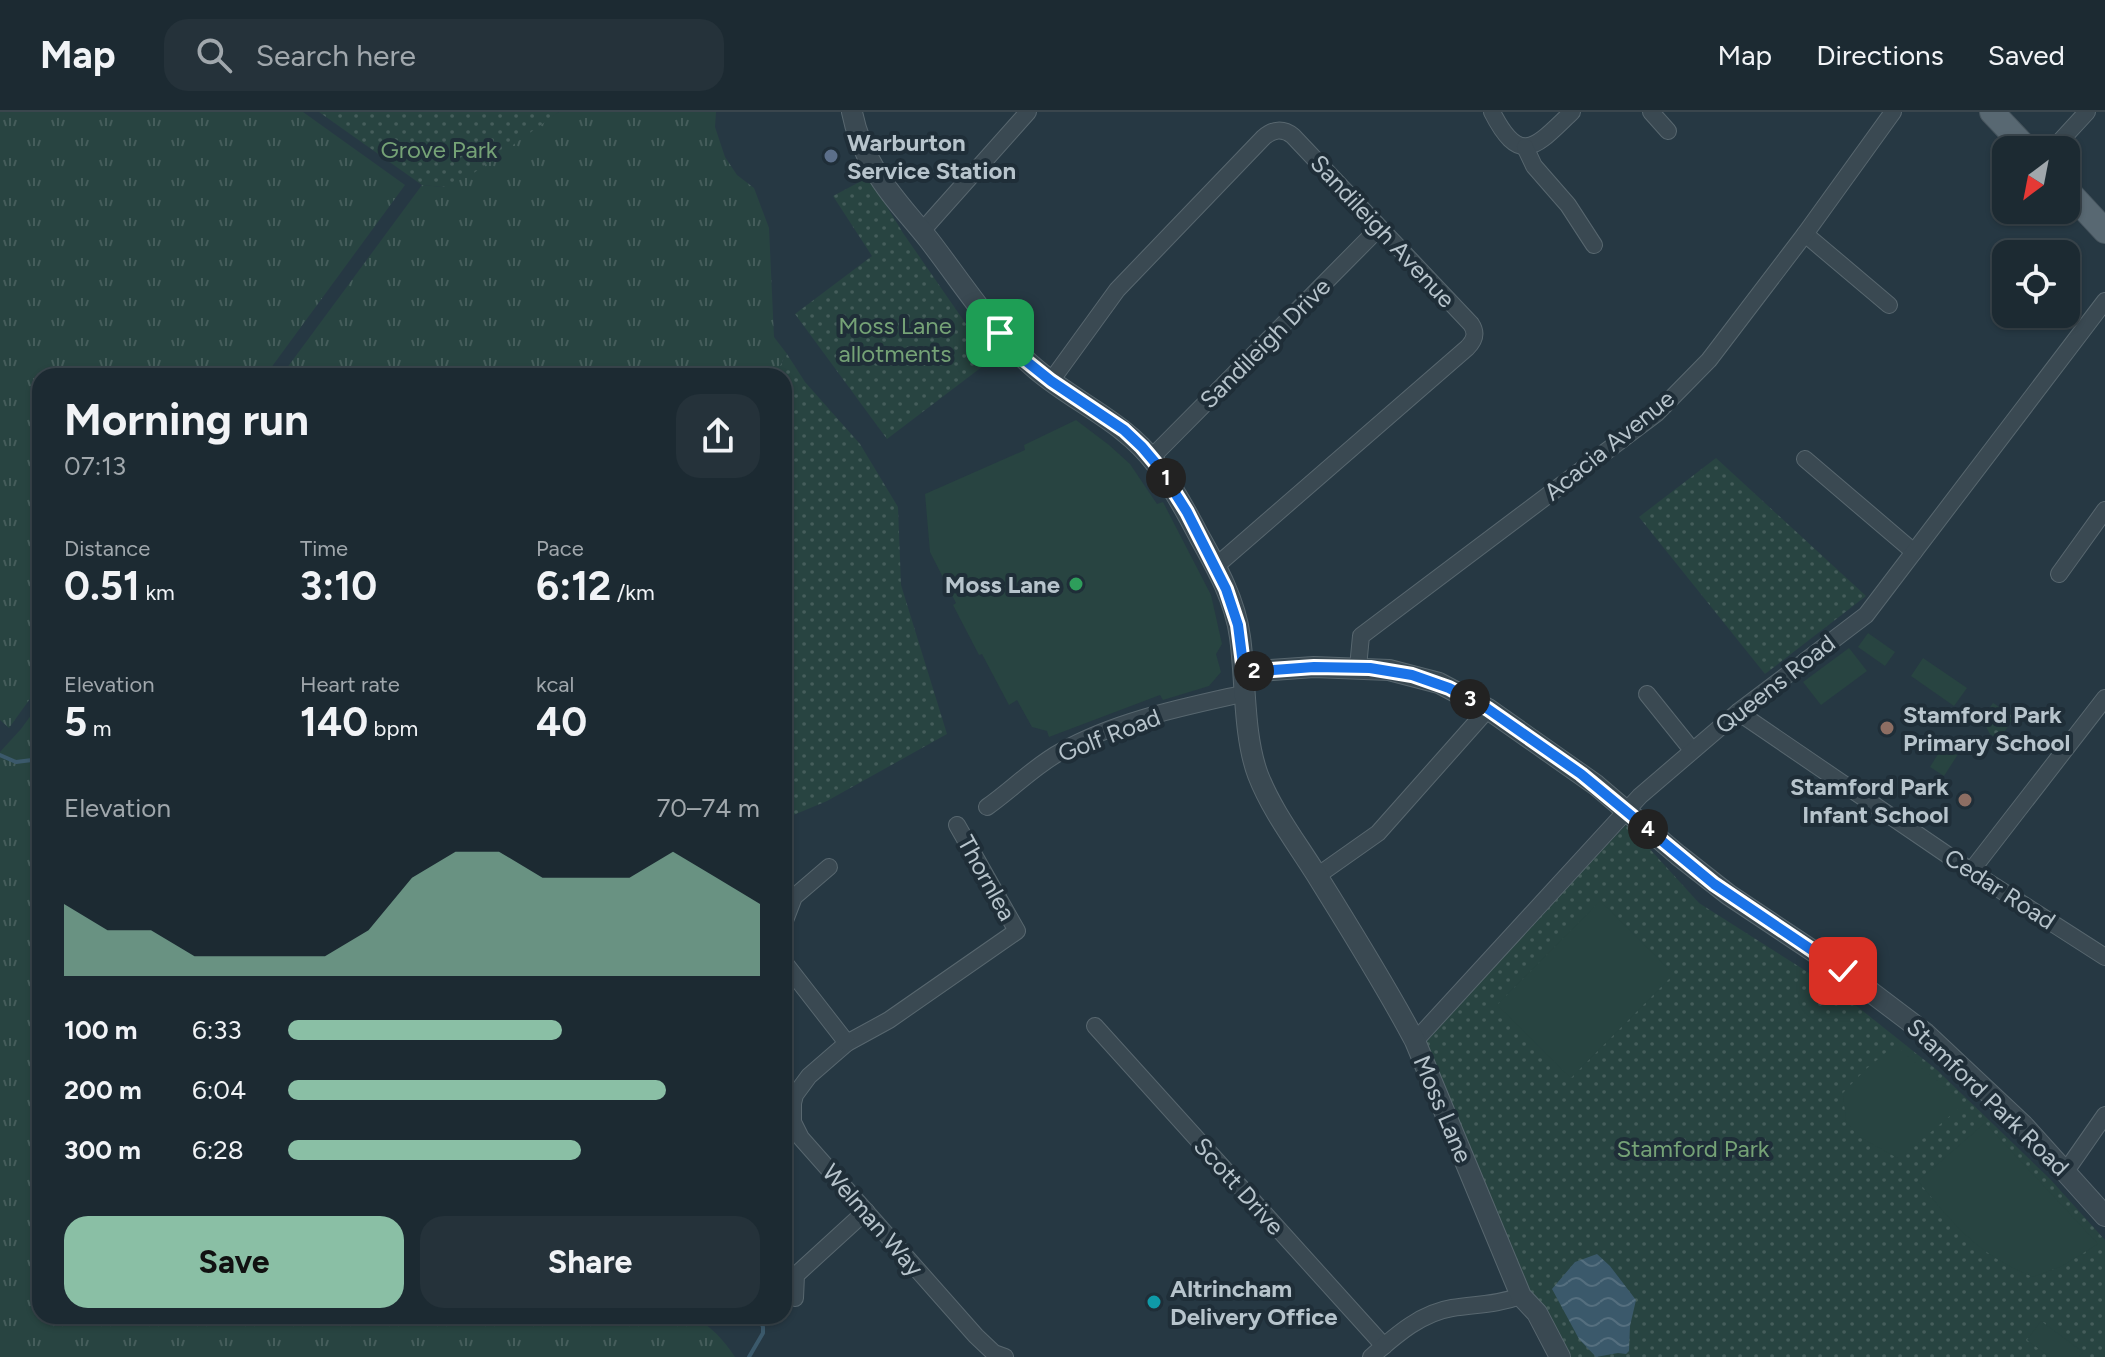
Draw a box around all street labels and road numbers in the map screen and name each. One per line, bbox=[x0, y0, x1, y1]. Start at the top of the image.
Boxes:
street label: Sandileigh Avenue bbox=[1305, 149, 1461, 313]
street label: Sandileigh Drive bbox=[1194, 272, 1336, 414]
street label: Acacia Avenue bbox=[1538, 384, 1680, 506]
street label: Queens Road bbox=[1709, 628, 1841, 740]
street label: Golf Road bbox=[1054, 702, 1164, 768]
street label: Thornlea bbox=[952, 830, 1022, 926]
street label: Cedar Road bbox=[1939, 843, 2061, 935]
street label: Stamford Park Road bbox=[1901, 1012, 2075, 1182]
street label: Moss Lane bbox=[1407, 1051, 1479, 1167]
street label: Scott Drive bbox=[1188, 1131, 1290, 1241]
street label: Welman Way bbox=[816, 1158, 930, 1282]

